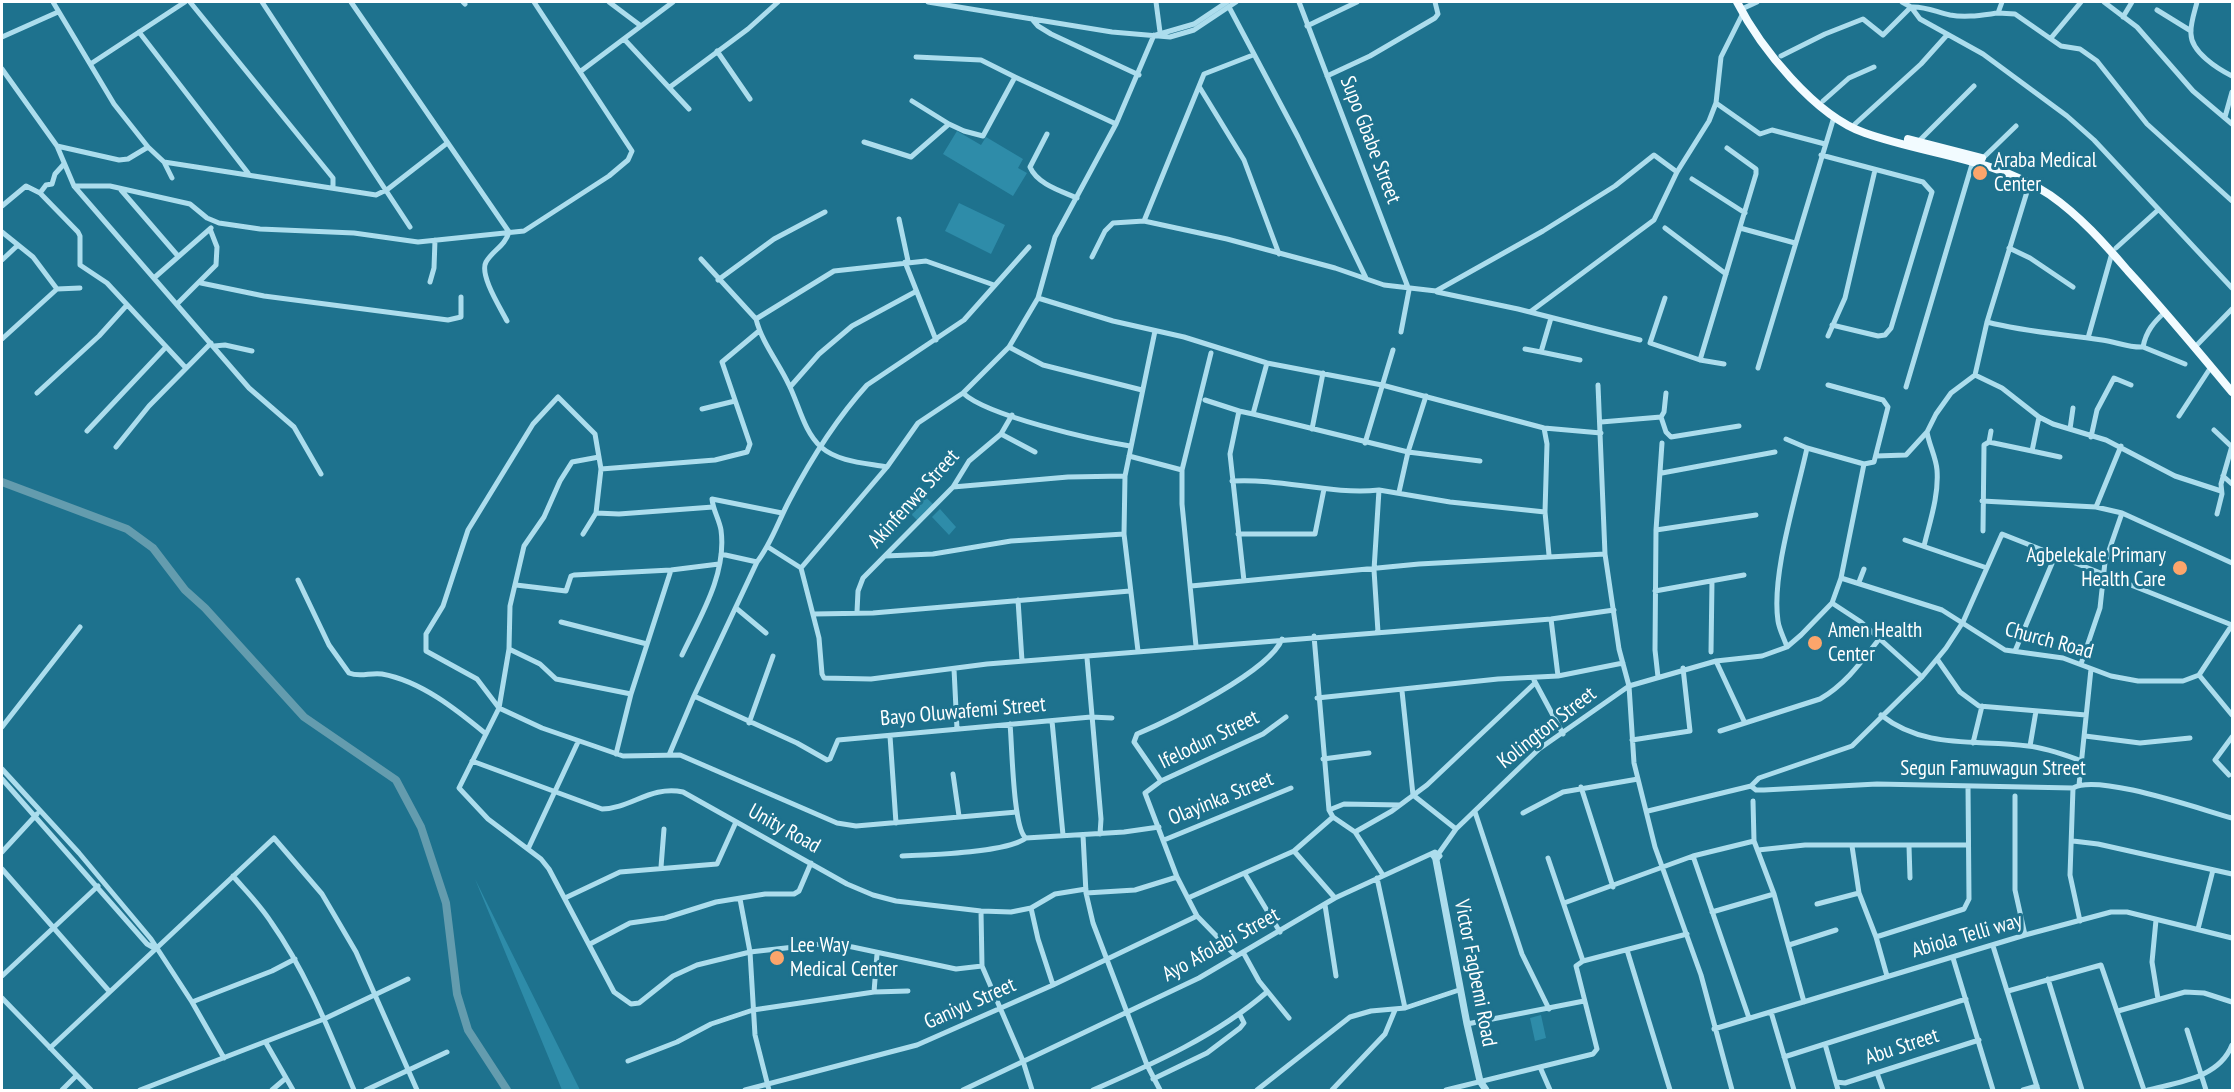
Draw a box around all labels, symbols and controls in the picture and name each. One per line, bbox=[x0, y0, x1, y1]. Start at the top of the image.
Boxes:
street label: Supo Gbabe Street bbox=[1334, 73, 1406, 207]
place label: Araba Medical Center bbox=[1994, 148, 2097, 198]
marker: Araba Medical Center bbox=[1971, 164, 1989, 182]
street label: Akinfenwa Street bbox=[863, 445, 965, 553]
place label: Agbelekale Primary Health Care bbox=[2026, 543, 2166, 593]
marker: Agbelekale Primary Health Care bbox=[2171, 559, 2189, 577]
street label: Church Road bbox=[2002, 617, 2096, 665]
place label: Amen Health Center bbox=[1828, 618, 1922, 668]
marker: Amen Health Center bbox=[1806, 634, 1824, 652]
street label: Kolington Street bbox=[1493, 682, 1601, 774]
street label: Bayo Oluwafemi Street bbox=[879, 692, 1047, 732]
street label: Ifelodun Street bbox=[1155, 705, 1263, 775]
street label: Segun Famuwagun Street bbox=[1900, 756, 2086, 782]
street label: Olayinka Street bbox=[1165, 767, 1277, 831]
street label: Unity Road bbox=[744, 799, 824, 859]
street label: Victor Fagbemi Road bbox=[1448, 897, 1502, 1049]
street label: Ayo Afolabi Street bbox=[1158, 903, 1284, 987]
street label: Abiola Telli way bbox=[1909, 908, 2025, 964]
place label: Lee Way Medical Center bbox=[790, 933, 898, 983]
marker: Lee Way Medical Center bbox=[768, 949, 786, 967]
street label: Ganiyu Street bbox=[920, 973, 1020, 1035]
street label: Abu Street bbox=[1862, 1023, 1942, 1071]

